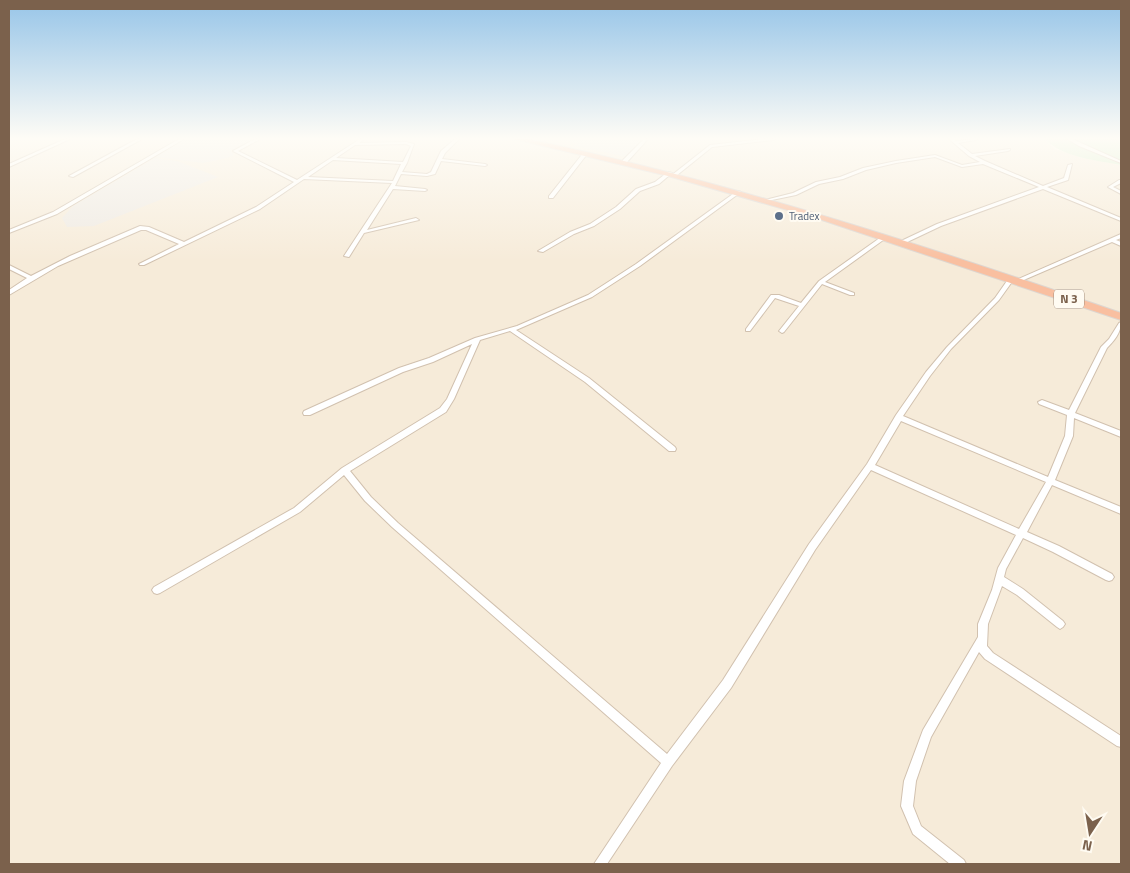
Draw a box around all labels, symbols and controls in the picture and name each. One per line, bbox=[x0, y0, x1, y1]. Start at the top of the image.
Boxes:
place label: Tradex bbox=[789, 208, 819, 224]
marker: Tradex bbox=[773, 210, 785, 222]
road number: N 3 bbox=[1054, 290, 1084, 308]
north arrow bbox=[1065, 808, 1115, 858]
text: N bbox=[1080, 835, 1094, 857]

